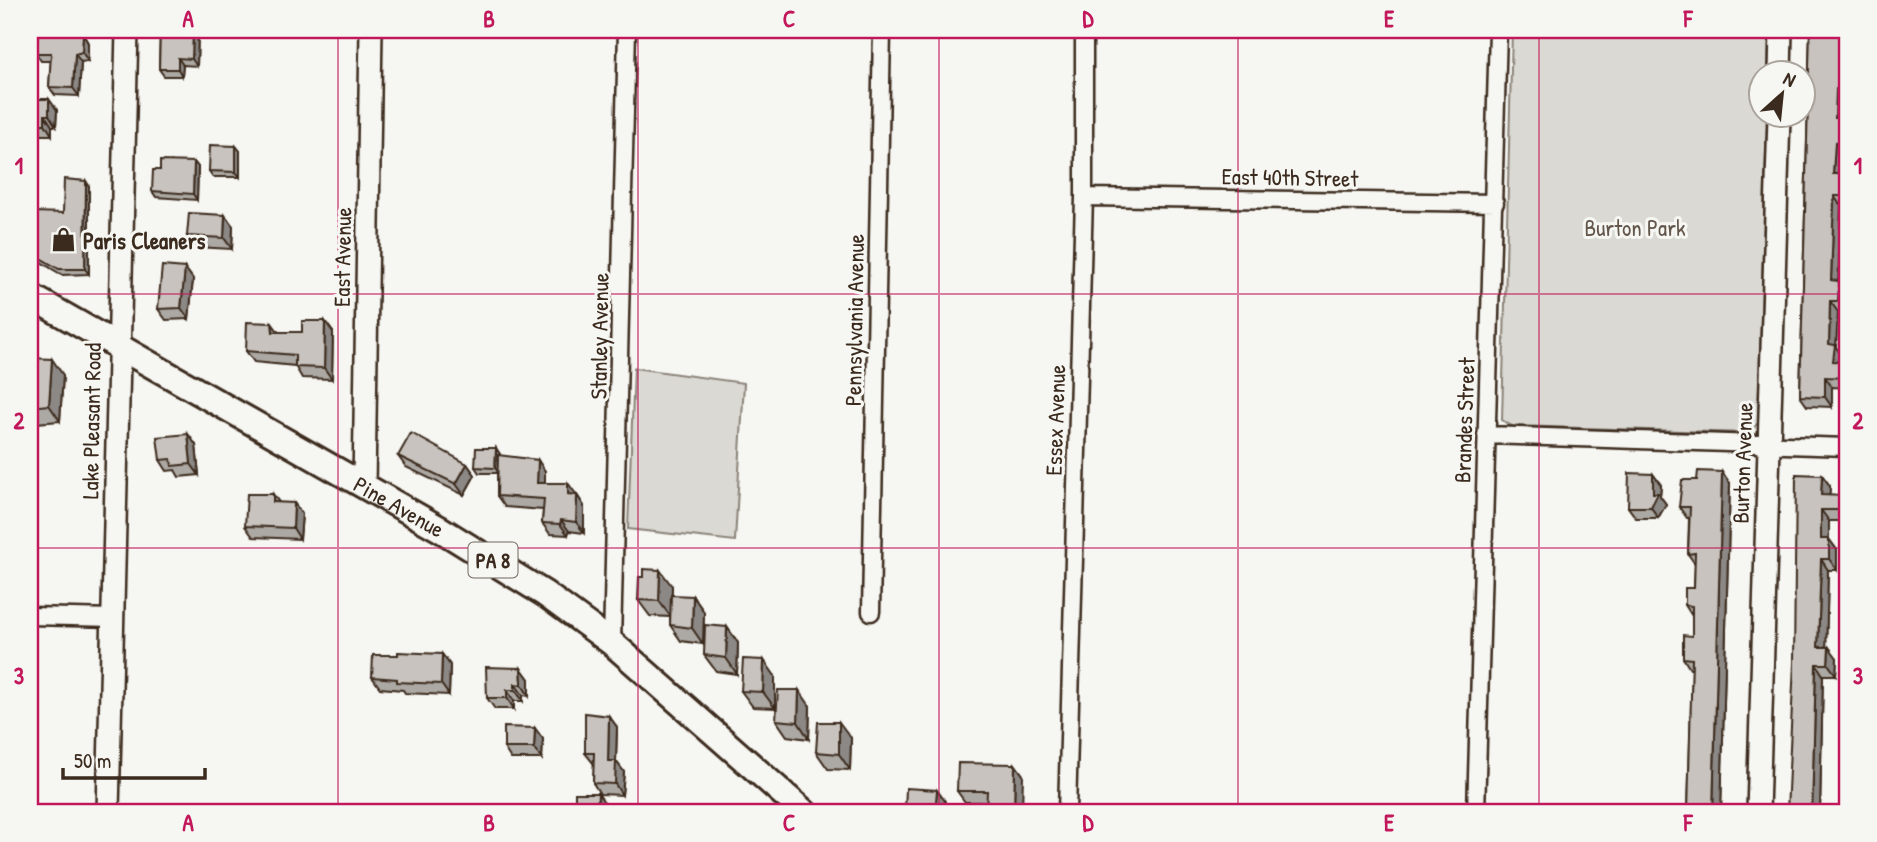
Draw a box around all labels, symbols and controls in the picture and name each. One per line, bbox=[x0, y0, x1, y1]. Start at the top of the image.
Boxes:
text: A bbox=[182, 3, 194, 34]
text: B bbox=[483, 3, 495, 34]
text: C bbox=[783, 3, 795, 34]
text: D bbox=[1083, 3, 1095, 34]
text: E bbox=[1384, 3, 1395, 34]
text: F bbox=[1683, 3, 1694, 34]
north arrow bbox=[1748, 60, 1818, 130]
text: N bbox=[1779, 65, 1800, 93]
text: 1 bbox=[15, 150, 23, 181]
text: 1 bbox=[1854, 150, 1862, 181]
street label: East 40th Street bbox=[1221, 160, 1360, 194]
street label: East Avenue bbox=[326, 207, 358, 307]
park label: Burton Park bbox=[1584, 212, 1686, 243]
place label: Paris Cleaners bbox=[83, 225, 206, 256]
shop icon: Paris Cleaners bbox=[49, 226, 77, 254]
street label: Pennsylvania Avenue bbox=[837, 234, 871, 406]
street label: Stanley Avenue bbox=[582, 272, 616, 400]
street label: Lake Pleasant Road bbox=[74, 343, 108, 499]
street label: Brandes Street bbox=[1446, 356, 1482, 483]
street label: Essex Avenue bbox=[1038, 364, 1072, 476]
street label: Burton Avenue bbox=[1724, 402, 1760, 524]
text: 2 bbox=[14, 405, 25, 436]
text: 2 bbox=[1853, 405, 1864, 436]
street label: Pine Avenue bbox=[349, 468, 450, 544]
road number: PA 8 bbox=[468, 542, 518, 578]
text: 3 bbox=[14, 660, 24, 691]
text: 3 bbox=[1853, 660, 1863, 691]
scale bar bbox=[63, 737, 205, 781]
text: 50 m bbox=[74, 746, 111, 775]
text: A bbox=[182, 807, 194, 838]
text: B bbox=[483, 807, 495, 838]
text: C bbox=[783, 807, 795, 838]
text: D bbox=[1083, 807, 1095, 838]
text: E bbox=[1384, 807, 1395, 838]
text: F bbox=[1683, 807, 1694, 838]

